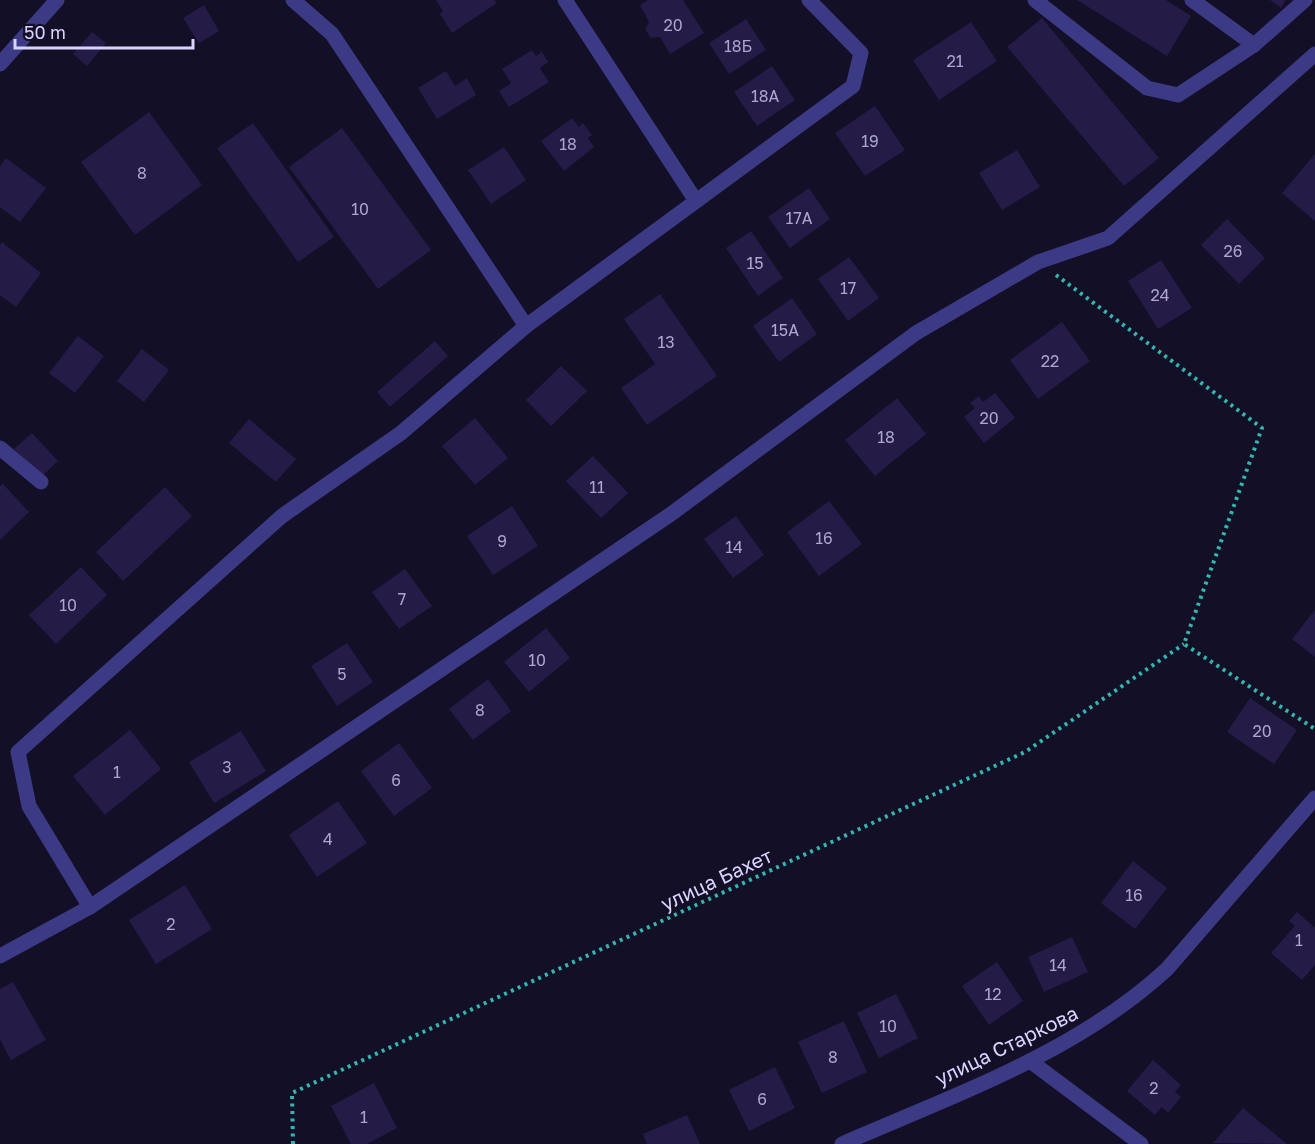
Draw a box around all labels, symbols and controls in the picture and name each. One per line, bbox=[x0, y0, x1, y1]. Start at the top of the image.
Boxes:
scale bar bbox=[15, 12, 194, 50]
house number: 20 bbox=[663, 15, 683, 35]
text: 50 m bbox=[24, 21, 66, 43]
house number: 18Б bbox=[724, 36, 752, 56]
house number: 21 bbox=[946, 51, 964, 71]
house number: 18А bbox=[751, 86, 779, 106]
house number: 19 bbox=[861, 131, 879, 151]
house number: 18 bbox=[559, 134, 577, 154]
house number: 8 bbox=[137, 163, 147, 183]
house number: 10 bbox=[351, 199, 369, 219]
house number: 17А bbox=[786, 208, 813, 228]
house number: 26 bbox=[1224, 241, 1242, 261]
house number: 15 bbox=[746, 253, 764, 273]
house number: 17 bbox=[840, 278, 856, 298]
house number: 24 bbox=[1150, 285, 1170, 305]
house number: 15А bbox=[771, 320, 799, 340]
house number: 13 bbox=[657, 332, 675, 352]
house number: 22 bbox=[1041, 351, 1059, 371]
house number: 20 bbox=[979, 408, 999, 428]
house number: 18 bbox=[877, 427, 895, 447]
house number: 11 bbox=[589, 477, 605, 497]
house number: 16 bbox=[815, 528, 833, 548]
house number: 9 bbox=[497, 531, 507, 551]
house number: 14 bbox=[725, 537, 743, 557]
house number: 7 bbox=[398, 589, 406, 609]
house number: 10 bbox=[59, 595, 77, 615]
house number: 10 bbox=[528, 650, 546, 670]
house number: 5 bbox=[337, 664, 347, 684]
house number: 8 bbox=[475, 700, 485, 720]
house number: 20 bbox=[1252, 721, 1272, 741]
house number: 3 bbox=[222, 757, 232, 777]
house number: 1 bbox=[113, 762, 121, 782]
house number: 6 bbox=[391, 770, 401, 790]
house number: 4 bbox=[323, 829, 333, 849]
street label: улица Бахет bbox=[657, 843, 776, 915]
house number: 16 bbox=[1125, 885, 1143, 905]
house number: 2 bbox=[166, 914, 176, 934]
house number: 1 bbox=[1295, 930, 1303, 950]
house number: 14 bbox=[1049, 955, 1067, 975]
house number: 12 bbox=[984, 984, 1002, 1004]
street label: улица Старкова bbox=[931, 1000, 1081, 1090]
house number: 10 bbox=[879, 1016, 897, 1036]
house number: 8 bbox=[828, 1047, 838, 1067]
house number: 2 bbox=[1149, 1078, 1159, 1098]
house number: 6 bbox=[757, 1089, 767, 1109]
house number: 1 bbox=[360, 1107, 368, 1127]

